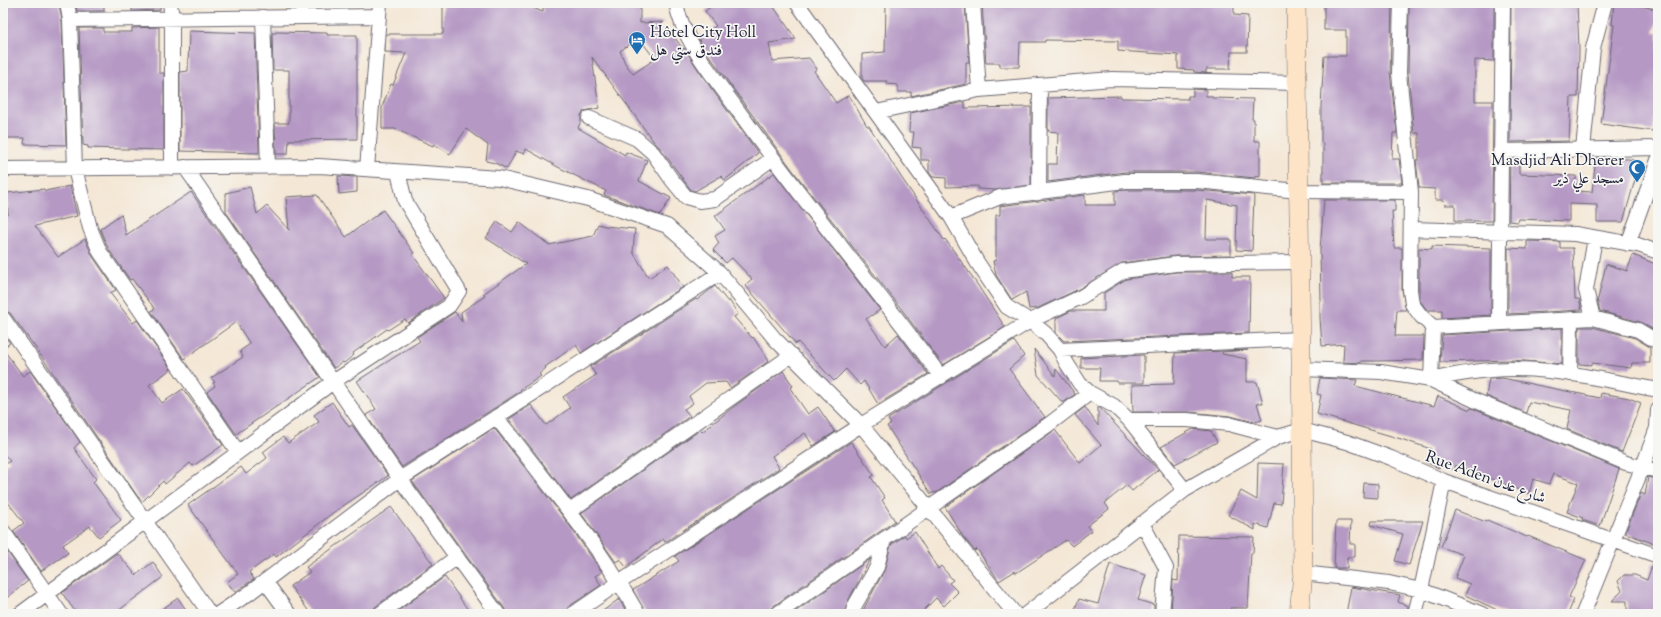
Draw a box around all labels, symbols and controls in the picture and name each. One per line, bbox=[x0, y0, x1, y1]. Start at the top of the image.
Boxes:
place label: Hôtel City Holl فندق ستي هل bbox=[650, 22, 757, 65]
hotel icon: Hôtel City Holl فندق ستي هل bbox=[627, 30, 647, 55]
place label: Masdjid Ali Dherer مسجد علي ذير bbox=[1491, 150, 1624, 193]
mosque icon: Masdjid Ali Dherer مسجد علي ذير bbox=[1627, 158, 1647, 183]
street label: Rue Aden شارع عدن bbox=[1422, 446, 1549, 511]

